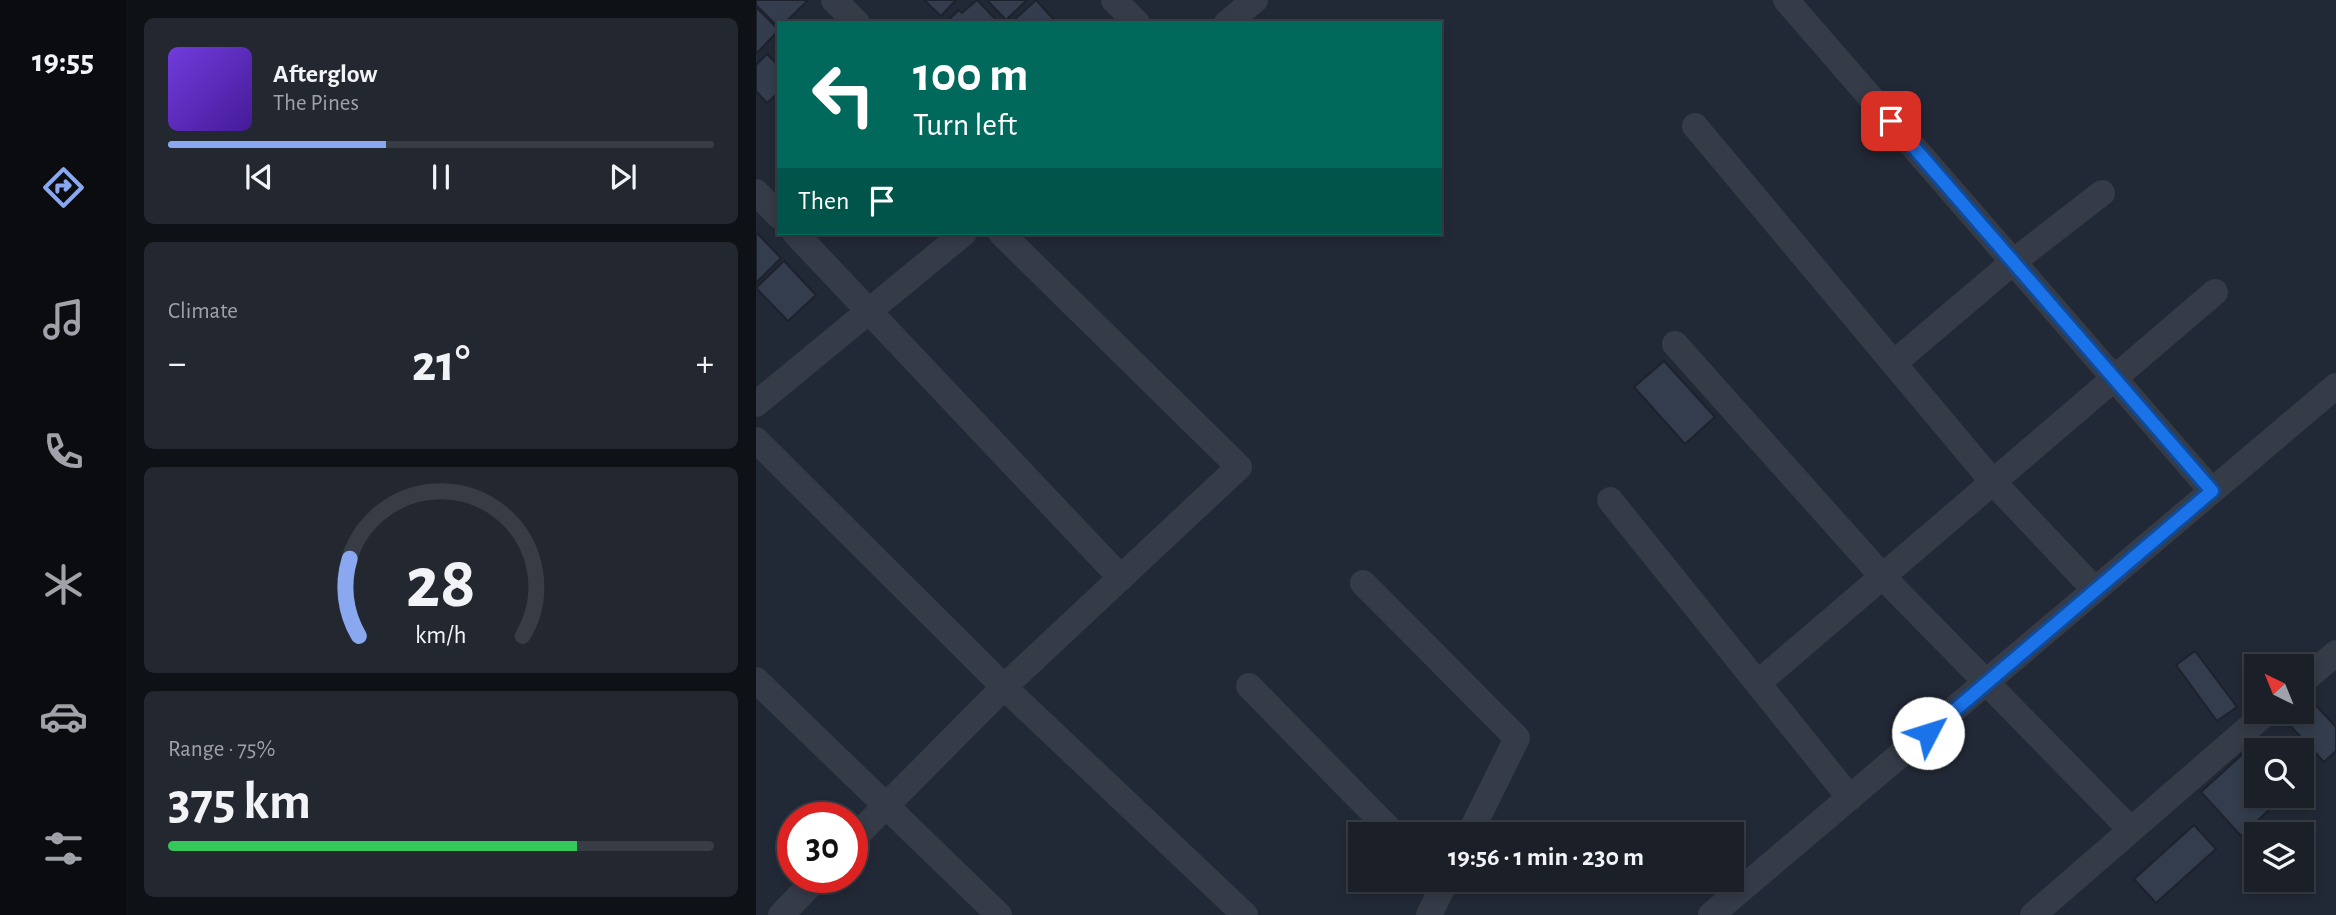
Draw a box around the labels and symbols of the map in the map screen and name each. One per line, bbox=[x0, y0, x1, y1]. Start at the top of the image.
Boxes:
pin bbox=[1861, 91, 1921, 151]
north arrow bbox=[2244, 654, 2314, 724]
position arrow bbox=[1891, 696, 1965, 770]
speed limit sign: 30 bbox=[777, 802, 868, 893]

